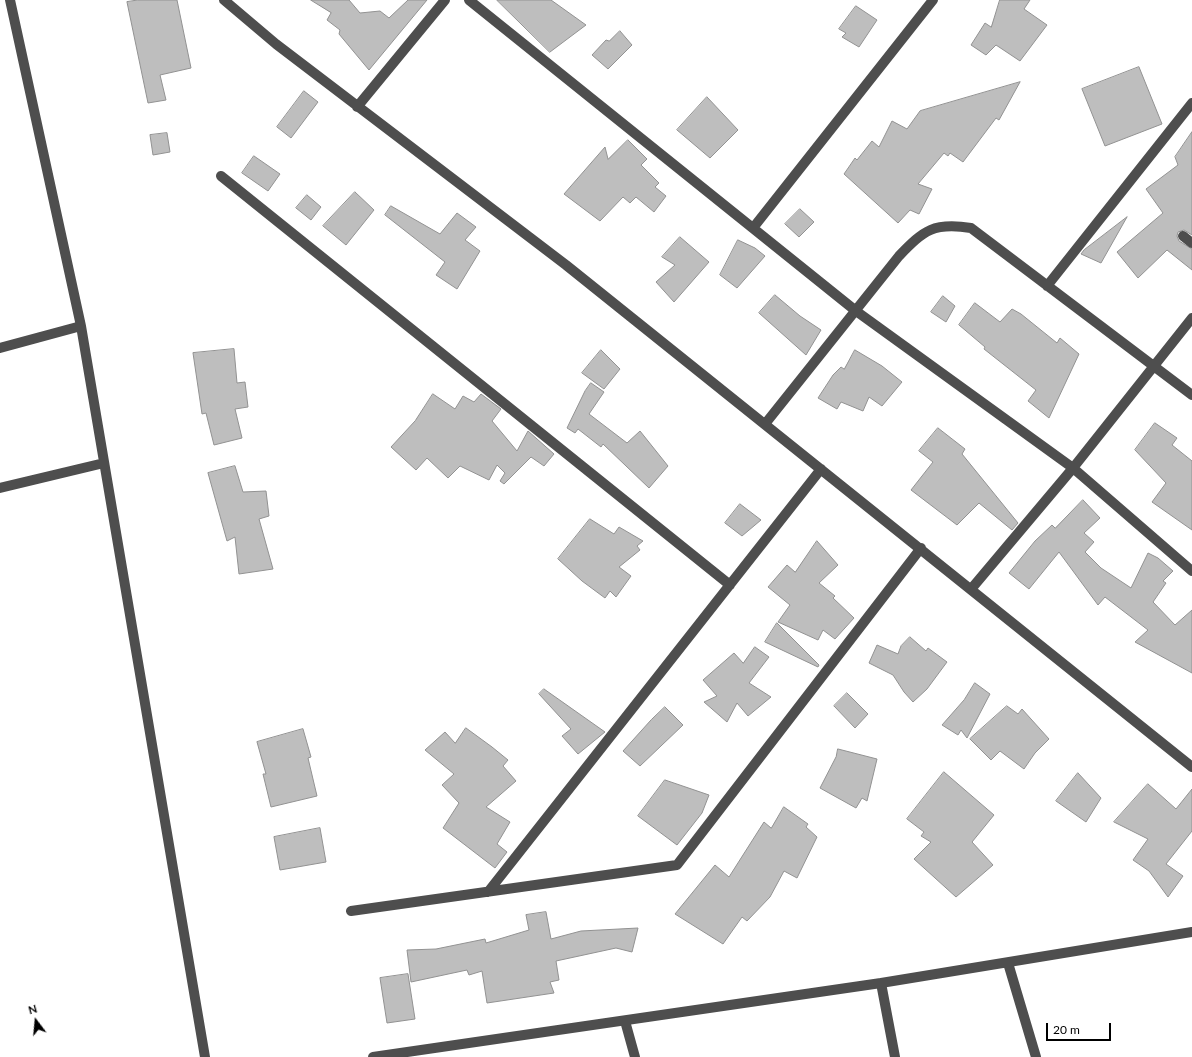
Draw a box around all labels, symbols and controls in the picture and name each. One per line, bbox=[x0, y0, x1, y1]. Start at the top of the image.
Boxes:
north arrow bbox=[16, 1001, 56, 1041]
text: N bbox=[27, 1002, 38, 1016]
scale bar bbox=[1048, 1015, 1113, 1041]
text: 20 m bbox=[1053, 1022, 1080, 1037]

